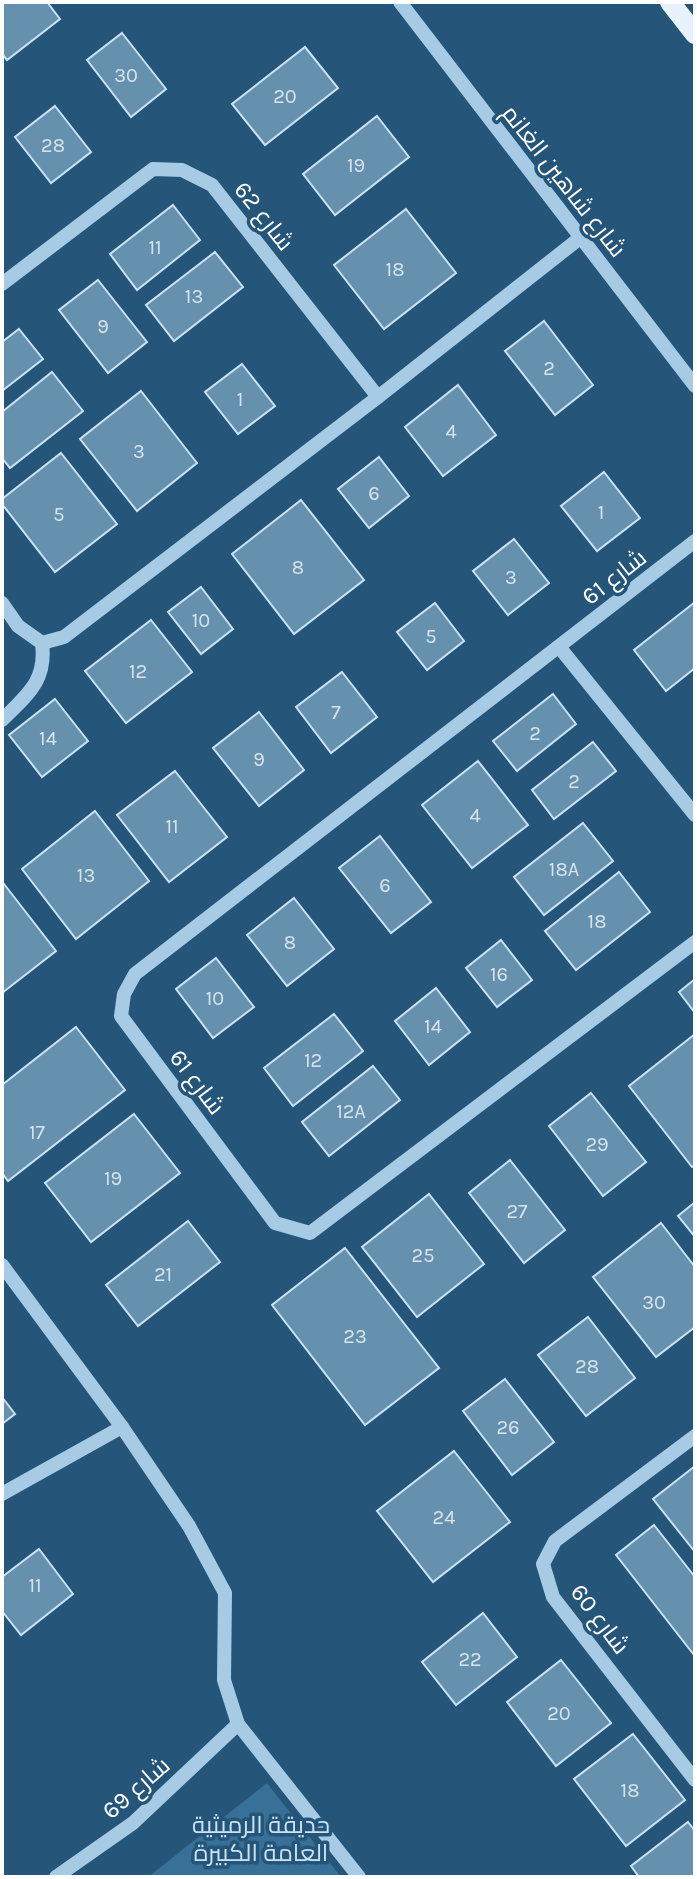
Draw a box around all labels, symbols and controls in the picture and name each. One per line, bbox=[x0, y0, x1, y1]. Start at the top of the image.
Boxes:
house number: 30 bbox=[114, 64, 138, 87]
house number: 20 bbox=[273, 85, 297, 108]
street label: شارع شاهين الغانم bbox=[494, 99, 632, 264]
house number: 28 bbox=[41, 134, 65, 157]
house number: 19 bbox=[347, 154, 365, 177]
street label: شارع 62 bbox=[227, 176, 300, 257]
house number: 11 bbox=[148, 236, 162, 259]
house number: 18 bbox=[386, 258, 404, 281]
house number: 13 bbox=[185, 285, 203, 308]
house number: 9 bbox=[97, 315, 109, 338]
house number: 2 bbox=[543, 357, 555, 380]
house number: 1 bbox=[237, 388, 243, 411]
house number: 4 bbox=[445, 420, 457, 443]
house number: 3 bbox=[133, 440, 145, 463]
house number: 6 bbox=[368, 482, 380, 505]
house number: 1 bbox=[598, 501, 604, 524]
house number: 5 bbox=[53, 503, 65, 526]
street label: شارع 61 bbox=[576, 543, 653, 612]
house number: 8 bbox=[292, 556, 304, 579]
house number: 3 bbox=[505, 566, 517, 589]
house number: 10 bbox=[192, 609, 210, 632]
house number: 5 bbox=[425, 625, 437, 648]
house number: 12 bbox=[129, 660, 147, 683]
house number: 7 bbox=[331, 701, 341, 724]
house number: 2 bbox=[529, 722, 541, 745]
house number: 14 bbox=[39, 727, 57, 750]
house number: 9 bbox=[253, 748, 265, 771]
house number: 2 bbox=[568, 770, 580, 793]
house number: 4 bbox=[469, 804, 481, 827]
house number: 11 bbox=[165, 815, 179, 838]
house number: 18A bbox=[549, 858, 579, 881]
house number: 13 bbox=[77, 864, 95, 887]
house number: 6 bbox=[379, 874, 391, 897]
house number: 18 bbox=[588, 910, 606, 933]
house number: 8 bbox=[284, 931, 296, 954]
house number: 16 bbox=[490, 963, 508, 986]
house number: 10 bbox=[206, 987, 224, 1010]
house number: 14 bbox=[424, 1015, 442, 1038]
street label: شارع 61 bbox=[162, 1044, 230, 1121]
house number: 12 bbox=[304, 1049, 322, 1072]
house number: 12A bbox=[336, 1100, 366, 1123]
house number: 17 bbox=[29, 1121, 46, 1144]
house number: 29 bbox=[585, 1133, 609, 1156]
house number: 19 bbox=[104, 1167, 122, 1190]
house number: 27 bbox=[507, 1200, 528, 1223]
house number: 25 bbox=[412, 1244, 434, 1267]
house number: 21 bbox=[154, 1263, 172, 1286]
house number: 30 bbox=[642, 1291, 666, 1314]
house number: 23 bbox=[343, 1325, 367, 1348]
house number: 28 bbox=[575, 1355, 599, 1378]
house number: 26 bbox=[496, 1416, 520, 1439]
house number: 24 bbox=[433, 1506, 455, 1529]
house number: 11 bbox=[28, 1574, 42, 1597]
street label: شارع 60 bbox=[563, 1579, 635, 1661]
house number: 22 bbox=[458, 1648, 482, 1671]
house number: 20 bbox=[547, 1702, 571, 1725]
street label: شارع 69 bbox=[97, 1751, 177, 1826]
house number: 18 bbox=[621, 1779, 639, 1802]
park label: حديقة الرميثية العامة الكبيرة bbox=[192, 1811, 330, 1867]

